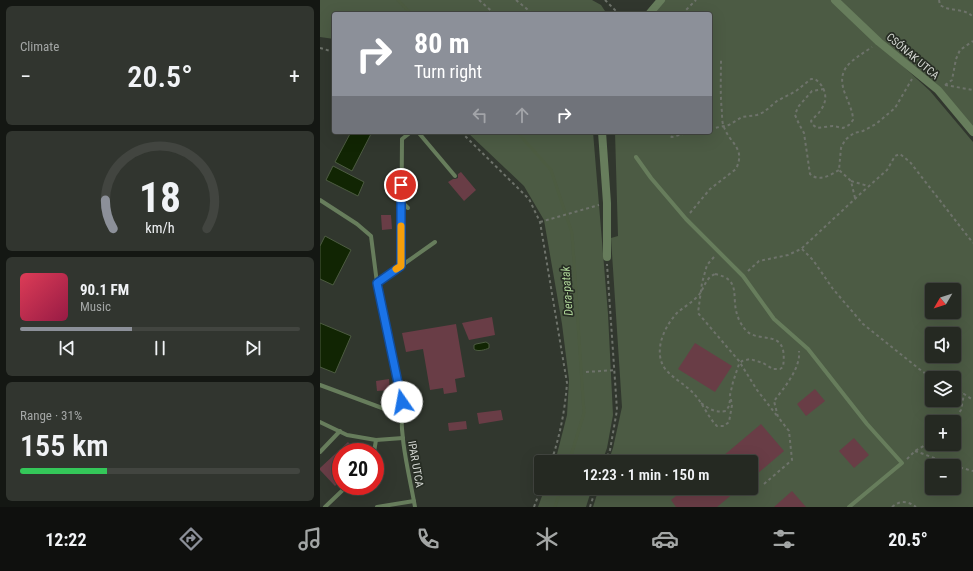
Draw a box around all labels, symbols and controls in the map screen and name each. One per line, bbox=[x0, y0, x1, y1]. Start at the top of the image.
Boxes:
text: 80 m bbox=[414, 27, 470, 60]
icon: right bbox=[348, 28, 400, 80]
street label: CSÓNAK UTCA bbox=[884, 31, 942, 83]
text: Climate bbox=[20, 39, 59, 54]
text: 20.5° bbox=[127, 59, 193, 94]
text: Turn right bbox=[414, 61, 482, 82]
text: − bbox=[20, 64, 31, 89]
text: + bbox=[289, 64, 300, 89]
icon: left bbox=[469, 104, 491, 126]
icon: ahead bbox=[511, 104, 533, 126]
icon: right bbox=[553, 104, 575, 126]
pin bbox=[384, 168, 418, 202]
text: 18 bbox=[139, 173, 181, 222]
icon: arrive bbox=[390, 174, 412, 196]
text: km/h bbox=[145, 219, 175, 235]
water label: Dera-patak bbox=[558, 265, 576, 316]
text: 90.1 FM bbox=[80, 281, 129, 299]
north arrow bbox=[925, 283, 961, 319]
map controls bbox=[925, 283, 961, 495]
text: Music bbox=[80, 299, 111, 314]
button: sound bbox=[925, 327, 961, 363]
icon: previous bbox=[56, 337, 78, 359]
icon: pause bbox=[149, 337, 171, 359]
icon: next bbox=[242, 337, 264, 359]
button: layers bbox=[925, 371, 961, 407]
position arrow bbox=[381, 381, 423, 423]
text: Range · 31% bbox=[20, 408, 82, 423]
button: + bbox=[925, 415, 961, 451]
text: 155 km bbox=[20, 428, 109, 463]
street label: IPAR UTCA bbox=[405, 440, 426, 489]
speed limit sign: 20 bbox=[332, 443, 384, 495]
button: − bbox=[925, 459, 961, 495]
text: 12:23 · 1 min · 150 m bbox=[583, 466, 709, 484]
icon: directions bbox=[177, 525, 205, 553]
icon: music bbox=[296, 525, 324, 553]
icon: phone bbox=[414, 525, 442, 553]
icon: climate bbox=[533, 525, 561, 553]
icon: car bbox=[651, 525, 679, 553]
icon: filters bbox=[770, 525, 798, 553]
text: 12:22 bbox=[45, 529, 87, 550]
text: 20.5° bbox=[888, 529, 928, 550]

